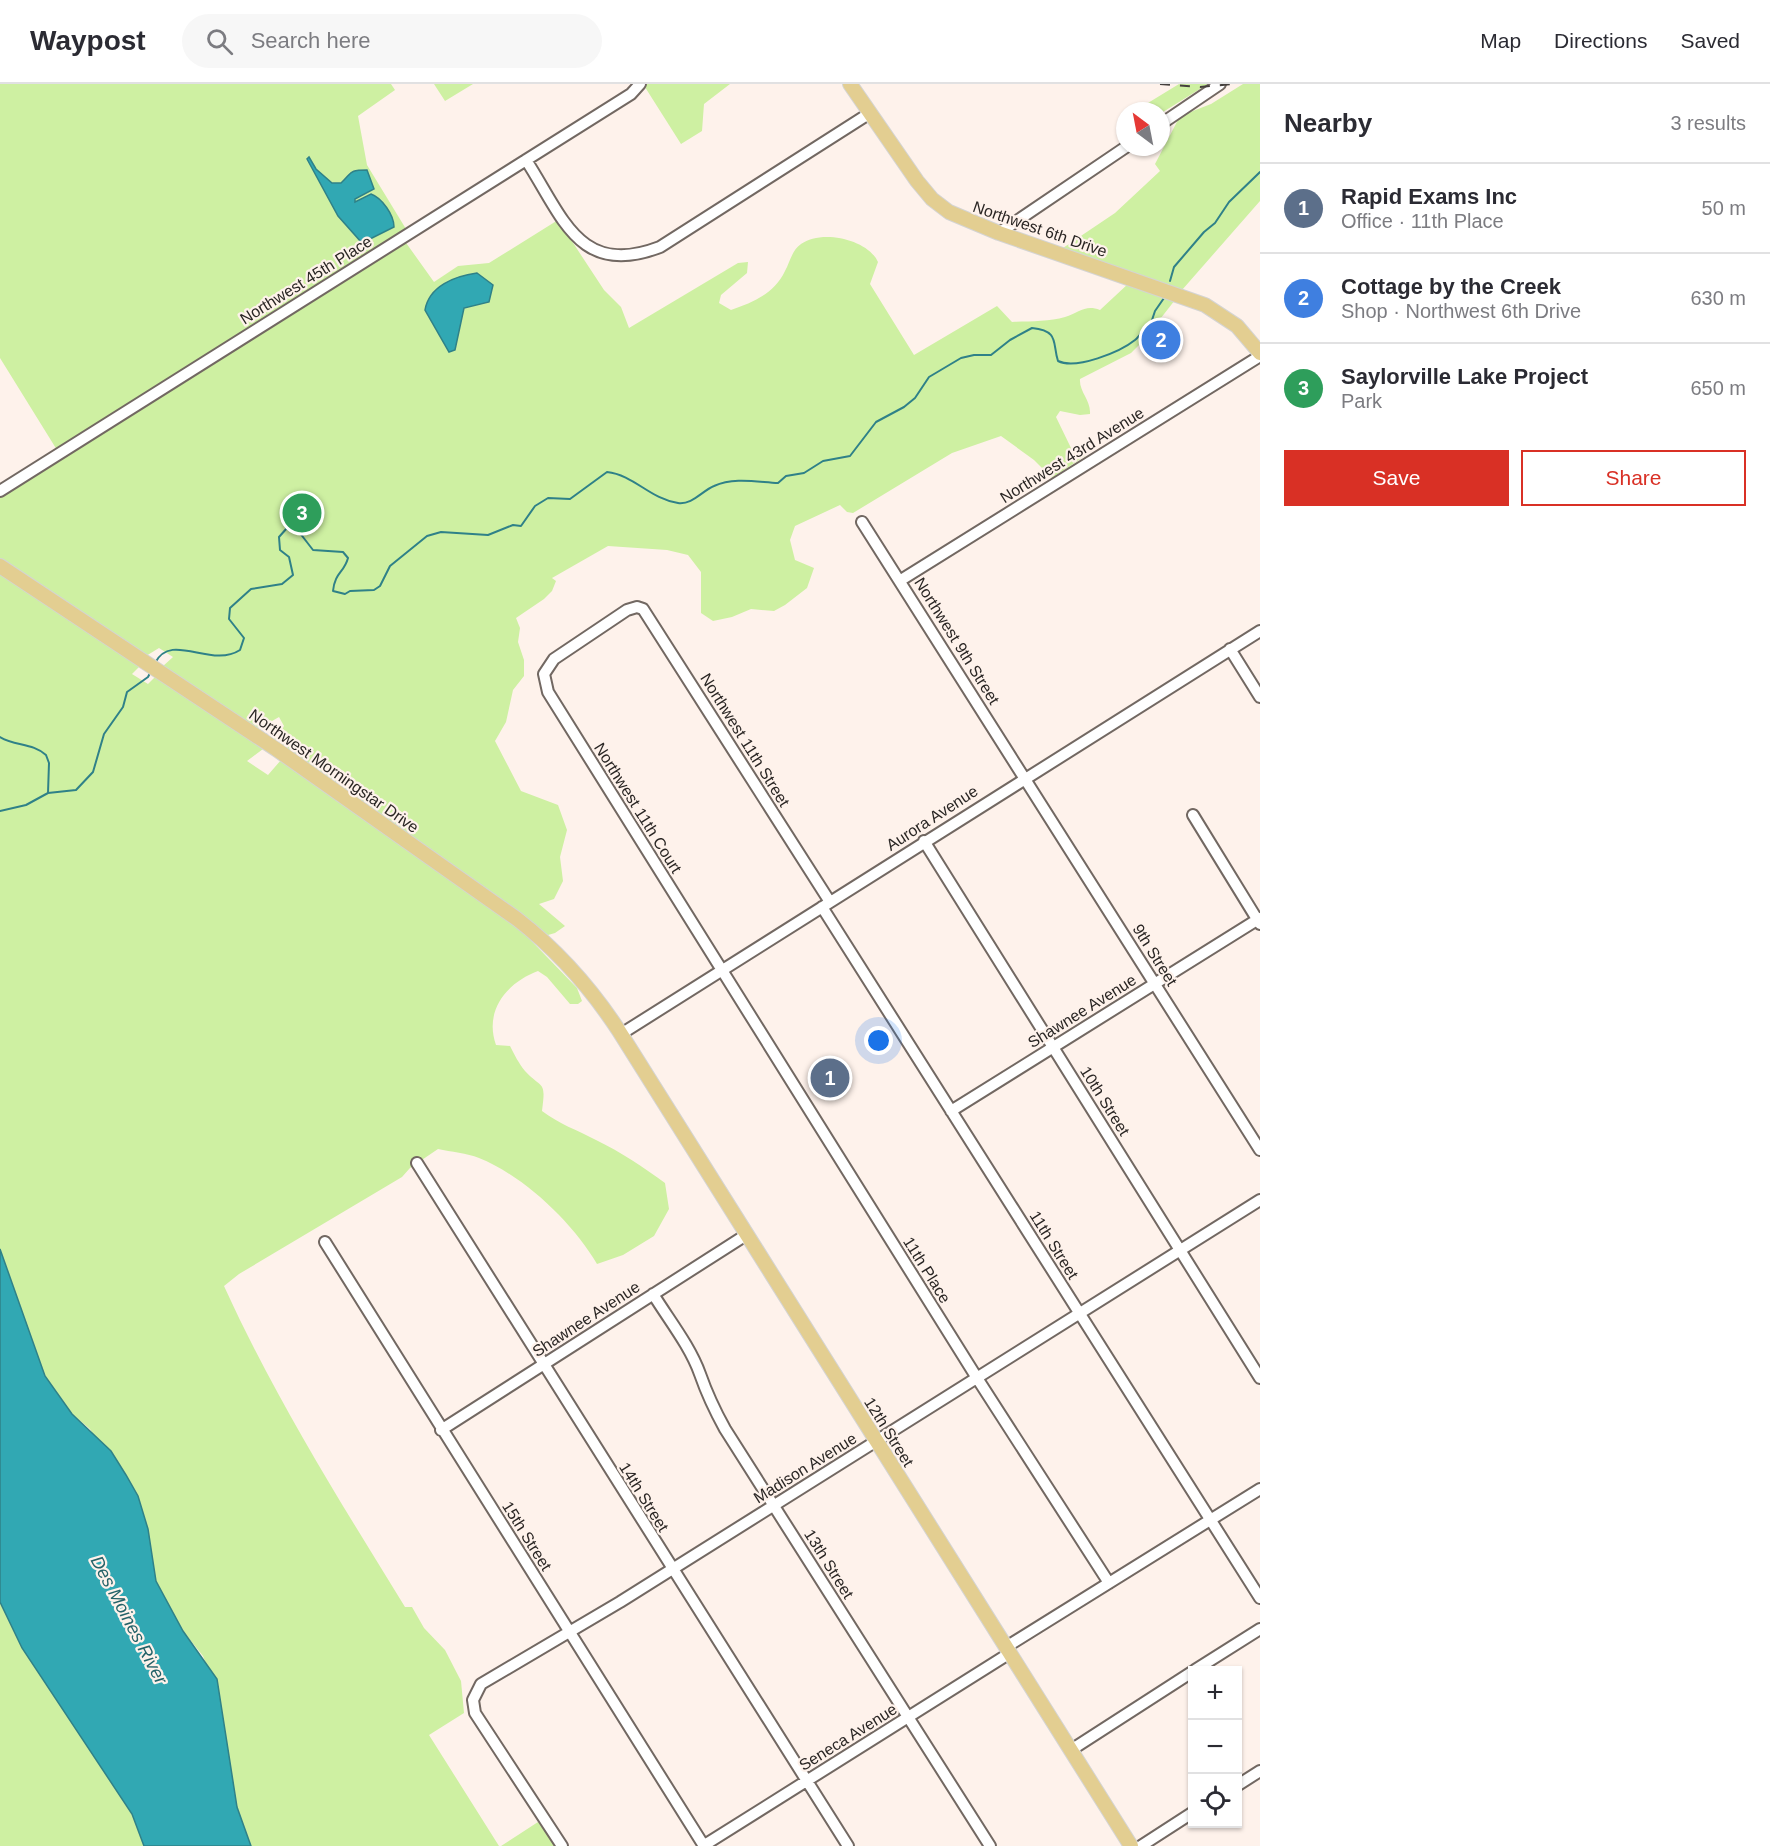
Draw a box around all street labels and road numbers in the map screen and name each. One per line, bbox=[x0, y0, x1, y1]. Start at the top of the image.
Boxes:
street label: Northwest 6th Drive bbox=[971, 198, 1109, 260]
street label: Northwest 45th Place bbox=[237, 232, 375, 328]
street label: Northwest 43rd Avenue bbox=[997, 404, 1147, 506]
street label: Northwest 9th Street bbox=[911, 575, 1003, 708]
street label: Northwest 11th Street bbox=[697, 670, 793, 810]
street label: Northwest Morningstar Drive bbox=[246, 706, 422, 836]
street label: Northwest 11th Court bbox=[591, 740, 685, 877]
street label: Aurora Avenue bbox=[883, 782, 981, 854]
street label: 9th Street bbox=[1129, 921, 1181, 989]
street label: Shawnee Avenue bbox=[1025, 971, 1139, 1051]
street label: 10th Street bbox=[1077, 1063, 1133, 1139]
street label: 11th Street bbox=[1026, 1208, 1082, 1283]
street label: 11th Place bbox=[900, 1234, 954, 1306]
street label: Shawnee Avenue bbox=[529, 1278, 643, 1360]
street label: 12th Street bbox=[861, 1394, 917, 1470]
street label: Madison Avenue bbox=[750, 1429, 860, 1506]
street label: 14th Street bbox=[616, 1459, 672, 1535]
street label: 15th Street bbox=[499, 1498, 555, 1574]
street label: 13th Street bbox=[801, 1526, 857, 1602]
street label: Seneca Avenue bbox=[796, 1700, 900, 1774]

